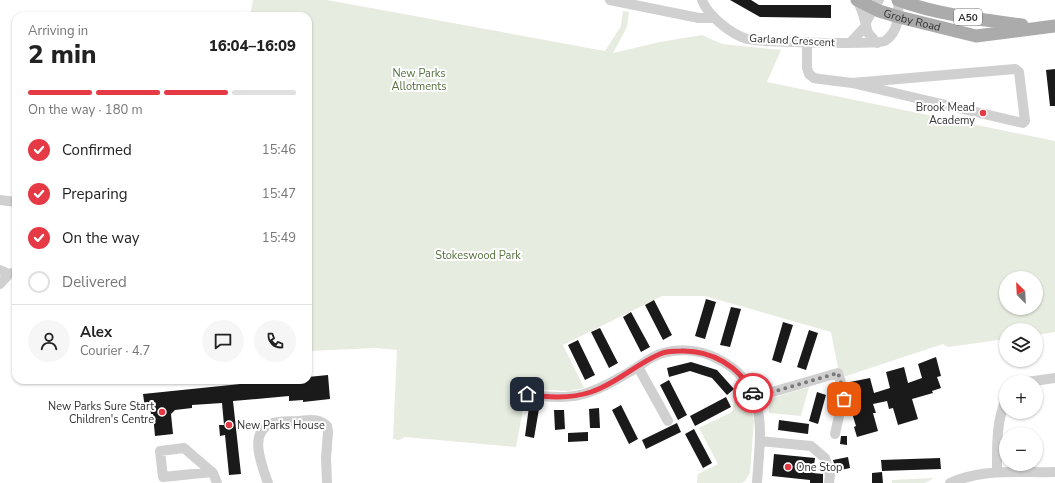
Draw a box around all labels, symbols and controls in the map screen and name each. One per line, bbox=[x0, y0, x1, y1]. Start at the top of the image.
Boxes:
street label: Groby Road bbox=[882, 6, 942, 35]
road number: A50 bbox=[954, 9, 982, 25]
text: Arriving in bbox=[28, 22, 88, 40]
street label: Garland Crescent bbox=[749, 31, 835, 50]
text: 16:04–16:09 bbox=[209, 36, 296, 56]
text: 2 min bbox=[28, 37, 96, 72]
park label: New Parks Allotments bbox=[391, 66, 447, 94]
place label: Brook Mead Academy bbox=[916, 100, 975, 128]
text: On the way · 180 m bbox=[28, 101, 143, 119]
marker: Brook Mead Academy bbox=[978, 108, 988, 118]
icon: check bbox=[28, 139, 50, 161]
text: Confirmed bbox=[62, 140, 132, 160]
text: 15:46 bbox=[262, 141, 296, 159]
icon: check bbox=[28, 183, 50, 205]
text: Preparing bbox=[62, 184, 127, 204]
text: 15:47 bbox=[262, 185, 296, 203]
icon: check bbox=[28, 227, 50, 249]
text: On the way bbox=[62, 228, 140, 248]
text: 15:49 bbox=[262, 229, 296, 247]
park label: Stokeswood Park bbox=[435, 248, 521, 263]
north arrow bbox=[999, 271, 1043, 315]
map controls bbox=[999, 271, 1043, 471]
text: Delivered bbox=[62, 272, 127, 292]
button: person bbox=[28, 320, 70, 362]
button: chat bbox=[202, 320, 244, 362]
button: phone bbox=[254, 320, 296, 362]
text: Alex bbox=[80, 322, 112, 342]
button: layers bbox=[999, 323, 1043, 367]
text: Courier · 4.7 bbox=[80, 342, 150, 360]
courier bbox=[733, 373, 773, 413]
button: + bbox=[999, 375, 1043, 419]
pin bbox=[510, 377, 544, 411]
icon: car bbox=[742, 382, 764, 404]
pin bbox=[827, 382, 861, 416]
icon: home bbox=[516, 383, 538, 405]
icon: bag bbox=[833, 388, 855, 410]
place label: New Parks Sure Start Children's Centre bbox=[48, 399, 154, 427]
marker: New Parks Sure Start Children's Centre bbox=[157, 407, 167, 417]
place label: New Parks House bbox=[237, 418, 325, 433]
marker: New Parks House bbox=[224, 420, 234, 430]
button: − bbox=[999, 427, 1043, 471]
place label: One Stop bbox=[796, 460, 842, 475]
marker: One Stop bbox=[783, 462, 793, 472]

